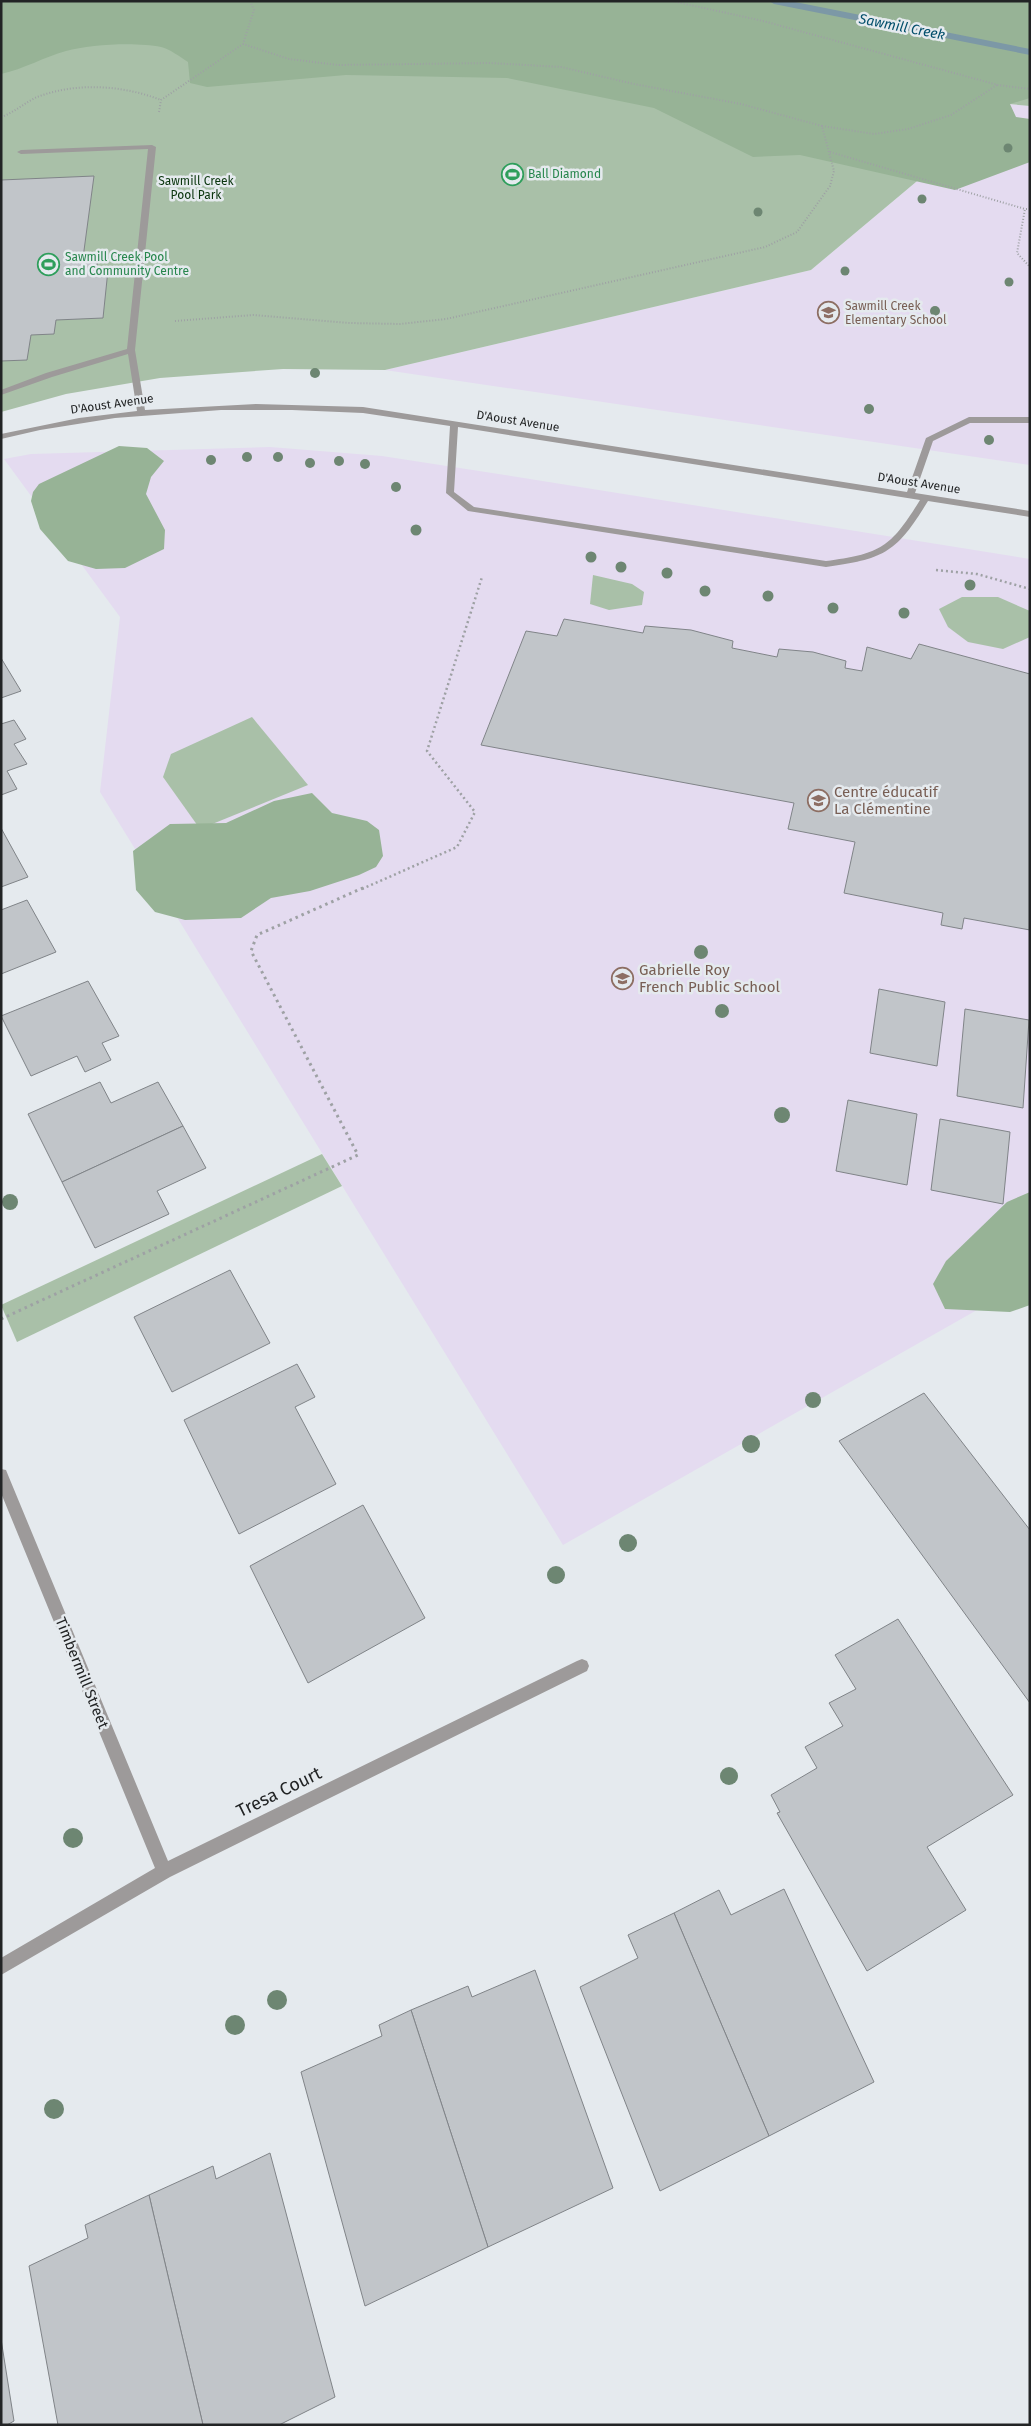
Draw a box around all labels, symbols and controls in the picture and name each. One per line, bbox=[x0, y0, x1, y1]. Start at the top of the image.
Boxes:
water label: Sawmill Creek bbox=[856, 10, 947, 44]
sports icon: Ball Diamond bbox=[500, 162, 524, 186]
place label: Ball Diamond bbox=[528, 167, 601, 181]
park label: Sawmill Creek Pool Park bbox=[158, 174, 235, 202]
place label: Sawmill Creek Pool and Community Centre bbox=[65, 250, 189, 278]
sports icon: Sawmill Creek Pool and Community Centre bbox=[37, 252, 61, 276]
place label: Sawmill Creek Elementary School bbox=[845, 299, 947, 327]
school or university icon: Sawmill Creek Elementary School bbox=[817, 301, 841, 325]
street label: D'Aoust Avenue bbox=[70, 391, 154, 417]
street label: D'Aoust Avenue bbox=[476, 408, 560, 434]
street label: D'Aoust Avenue bbox=[877, 470, 961, 496]
place label: Centre éducatif La Clémentine bbox=[834, 783, 939, 818]
school or university icon: Centre éducatif La Clémentine bbox=[806, 789, 830, 813]
place label: Gabrielle Roy French Public School bbox=[639, 961, 780, 996]
school or university icon: Gabrielle Roy French Public School bbox=[611, 967, 635, 991]
street label: Timbermill Street bbox=[52, 1615, 113, 1732]
street label: Tresa Court bbox=[233, 1762, 326, 1822]

